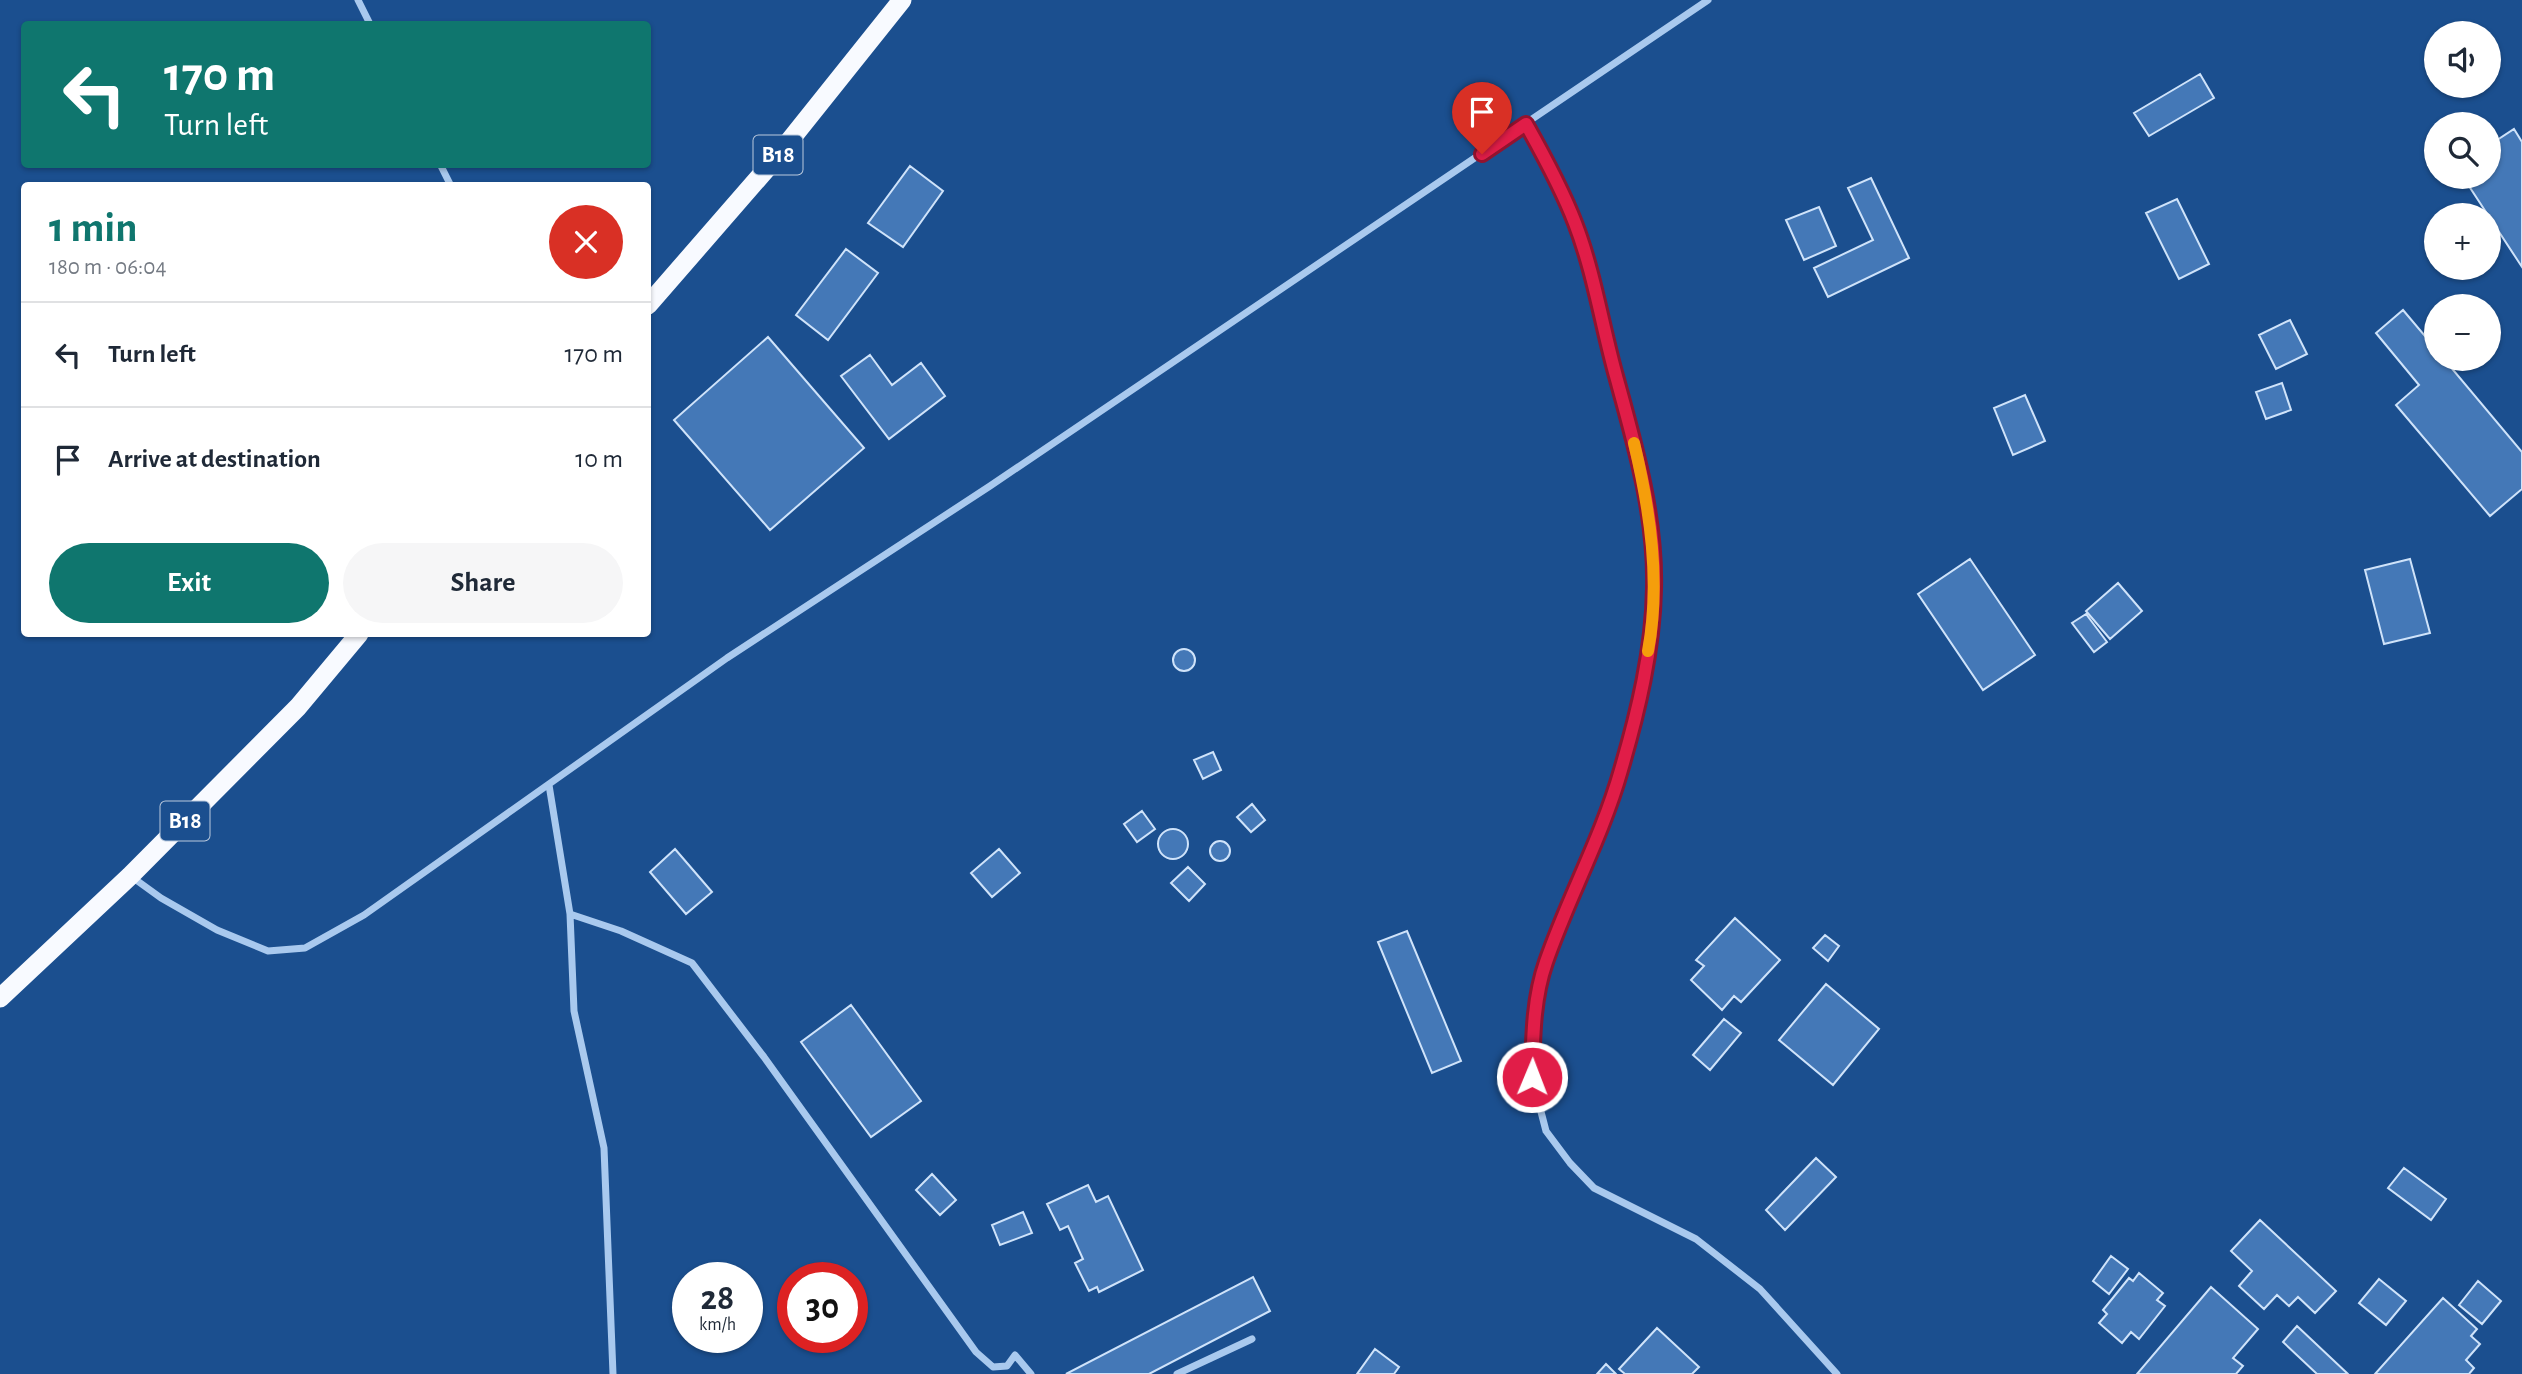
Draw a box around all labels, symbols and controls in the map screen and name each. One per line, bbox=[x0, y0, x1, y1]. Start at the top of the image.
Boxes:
map controls bbox=[2424, 21, 2501, 371]
button: sound bbox=[2424, 21, 2501, 98]
icon: left bbox=[49, 49, 140, 140]
text: 170 m bbox=[164, 51, 275, 100]
pin bbox=[1452, 82, 1512, 154]
icon: arrive bbox=[1463, 93, 1501, 131]
text: Turn left bbox=[164, 109, 268, 141]
button: search bbox=[2424, 112, 2501, 189]
road number: B18 bbox=[754, 136, 802, 174]
button: + bbox=[2424, 203, 2501, 280]
button: close bbox=[549, 205, 623, 279]
text: 1 min bbox=[49, 207, 138, 249]
text: 180 m · 06:04 bbox=[49, 256, 166, 279]
button: − bbox=[2424, 294, 2501, 371]
icon: left bbox=[49, 336, 87, 374]
text: Turn left bbox=[108, 341, 196, 367]
text: 170 m bbox=[564, 341, 623, 367]
icon: arrive bbox=[49, 441, 87, 479]
text: Arrive at destination bbox=[108, 446, 321, 472]
text: 10 m bbox=[575, 446, 623, 472]
button: Exit bbox=[49, 543, 329, 623]
button: Share bbox=[343, 543, 623, 623]
road number: B18 bbox=[160, 802, 210, 841]
position arrow bbox=[1495, 1040, 1569, 1114]
speed limit sign: 30 bbox=[777, 1262, 868, 1353]
text: 28 bbox=[701, 1281, 734, 1316]
text: km/h bbox=[699, 1316, 736, 1334]

